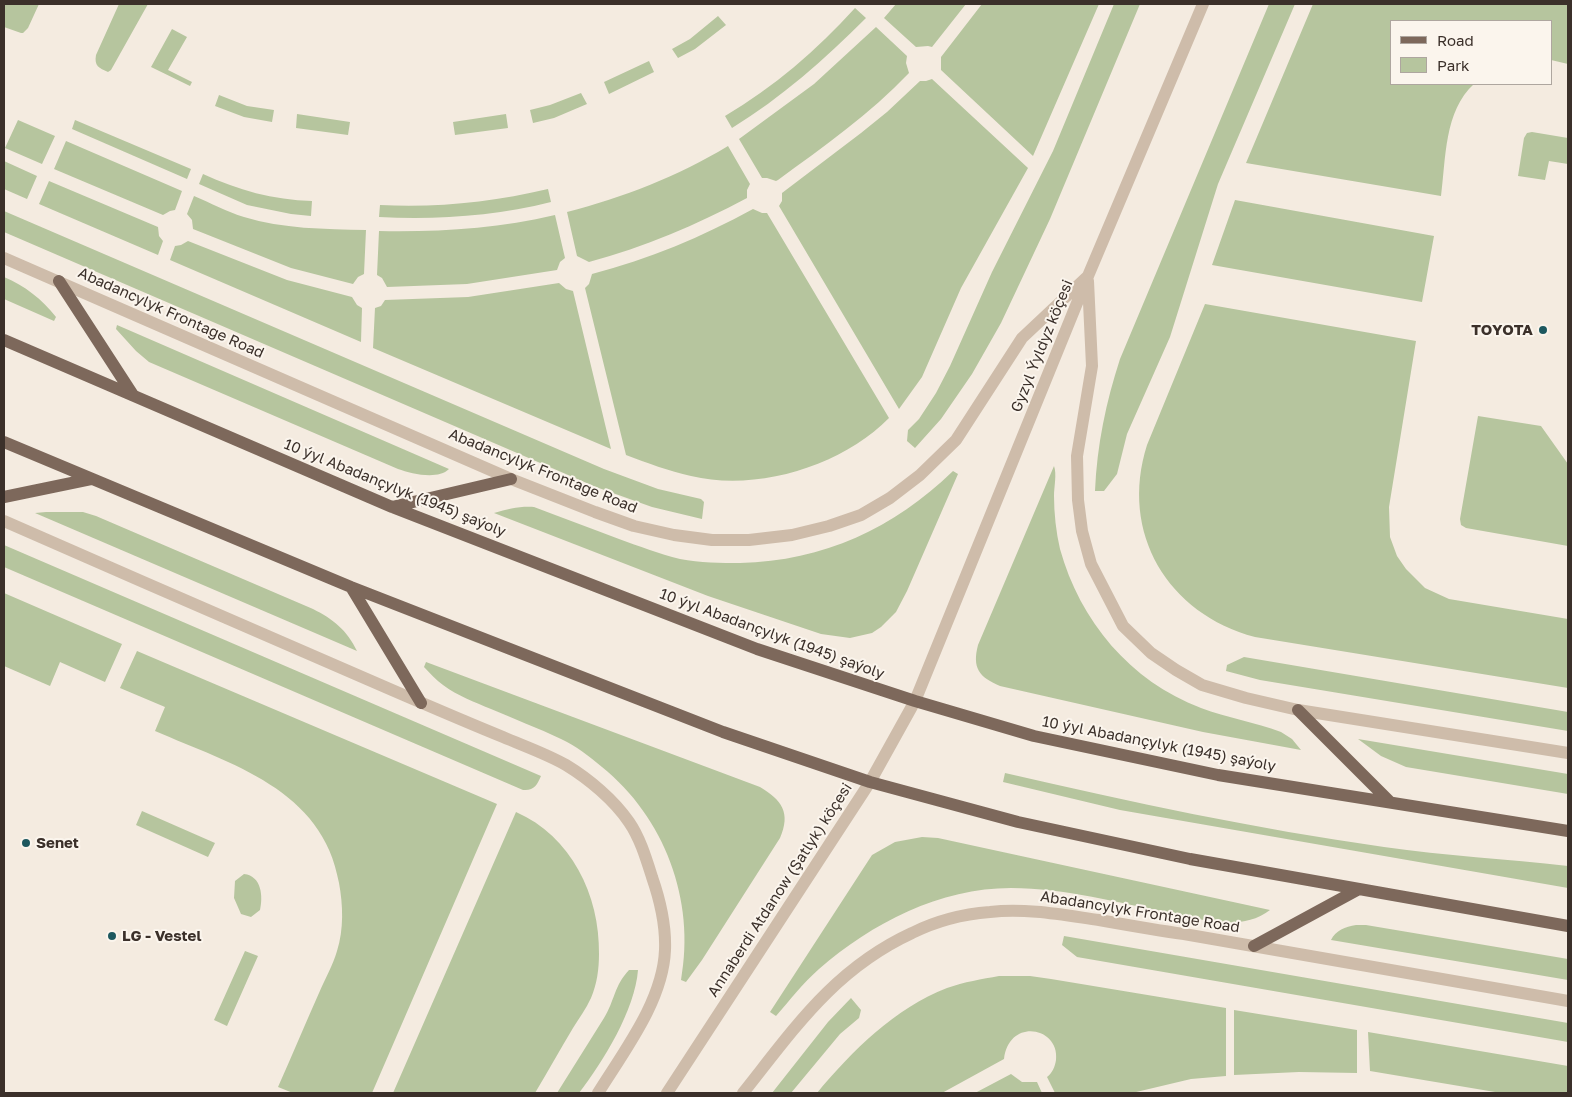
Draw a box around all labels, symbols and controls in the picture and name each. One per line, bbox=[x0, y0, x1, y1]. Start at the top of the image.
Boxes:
legend bbox=[1390, 20, 1552, 85]
text: Road bbox=[1437, 31, 1474, 49]
text: Park bbox=[1437, 56, 1469, 74]
street label: Abadancylyk Frontage Road bbox=[75, 264, 267, 362]
street label: Gyzyl Ýyldyz köçesi bbox=[1007, 277, 1077, 415]
place label: TOYOTA bbox=[1471, 321, 1533, 339]
marker: TOYOTA bbox=[1537, 324, 1549, 336]
street label: Abadancylyk Frontage Road bbox=[446, 425, 640, 517]
street label: 10 ýyl Abadançylyk (1945) şaýoly bbox=[281, 435, 509, 541]
street label: 10 ýyl Abadançylyk (1945) şaýoly bbox=[657, 585, 887, 683]
street label: 10 ýyl Abadançylyk (1945) şaýoly bbox=[1041, 712, 1277, 776]
street label: Annaberdi Atdanow (Şatlyk) köçesi bbox=[704, 780, 856, 1000]
place label: Senet bbox=[36, 834, 79, 852]
marker: Senet bbox=[20, 837, 32, 849]
street label: Abadancylyk Frontage Road bbox=[1039, 887, 1241, 937]
place label: LG - Vestel bbox=[122, 927, 201, 945]
marker: LG - Vestel bbox=[106, 930, 118, 942]

